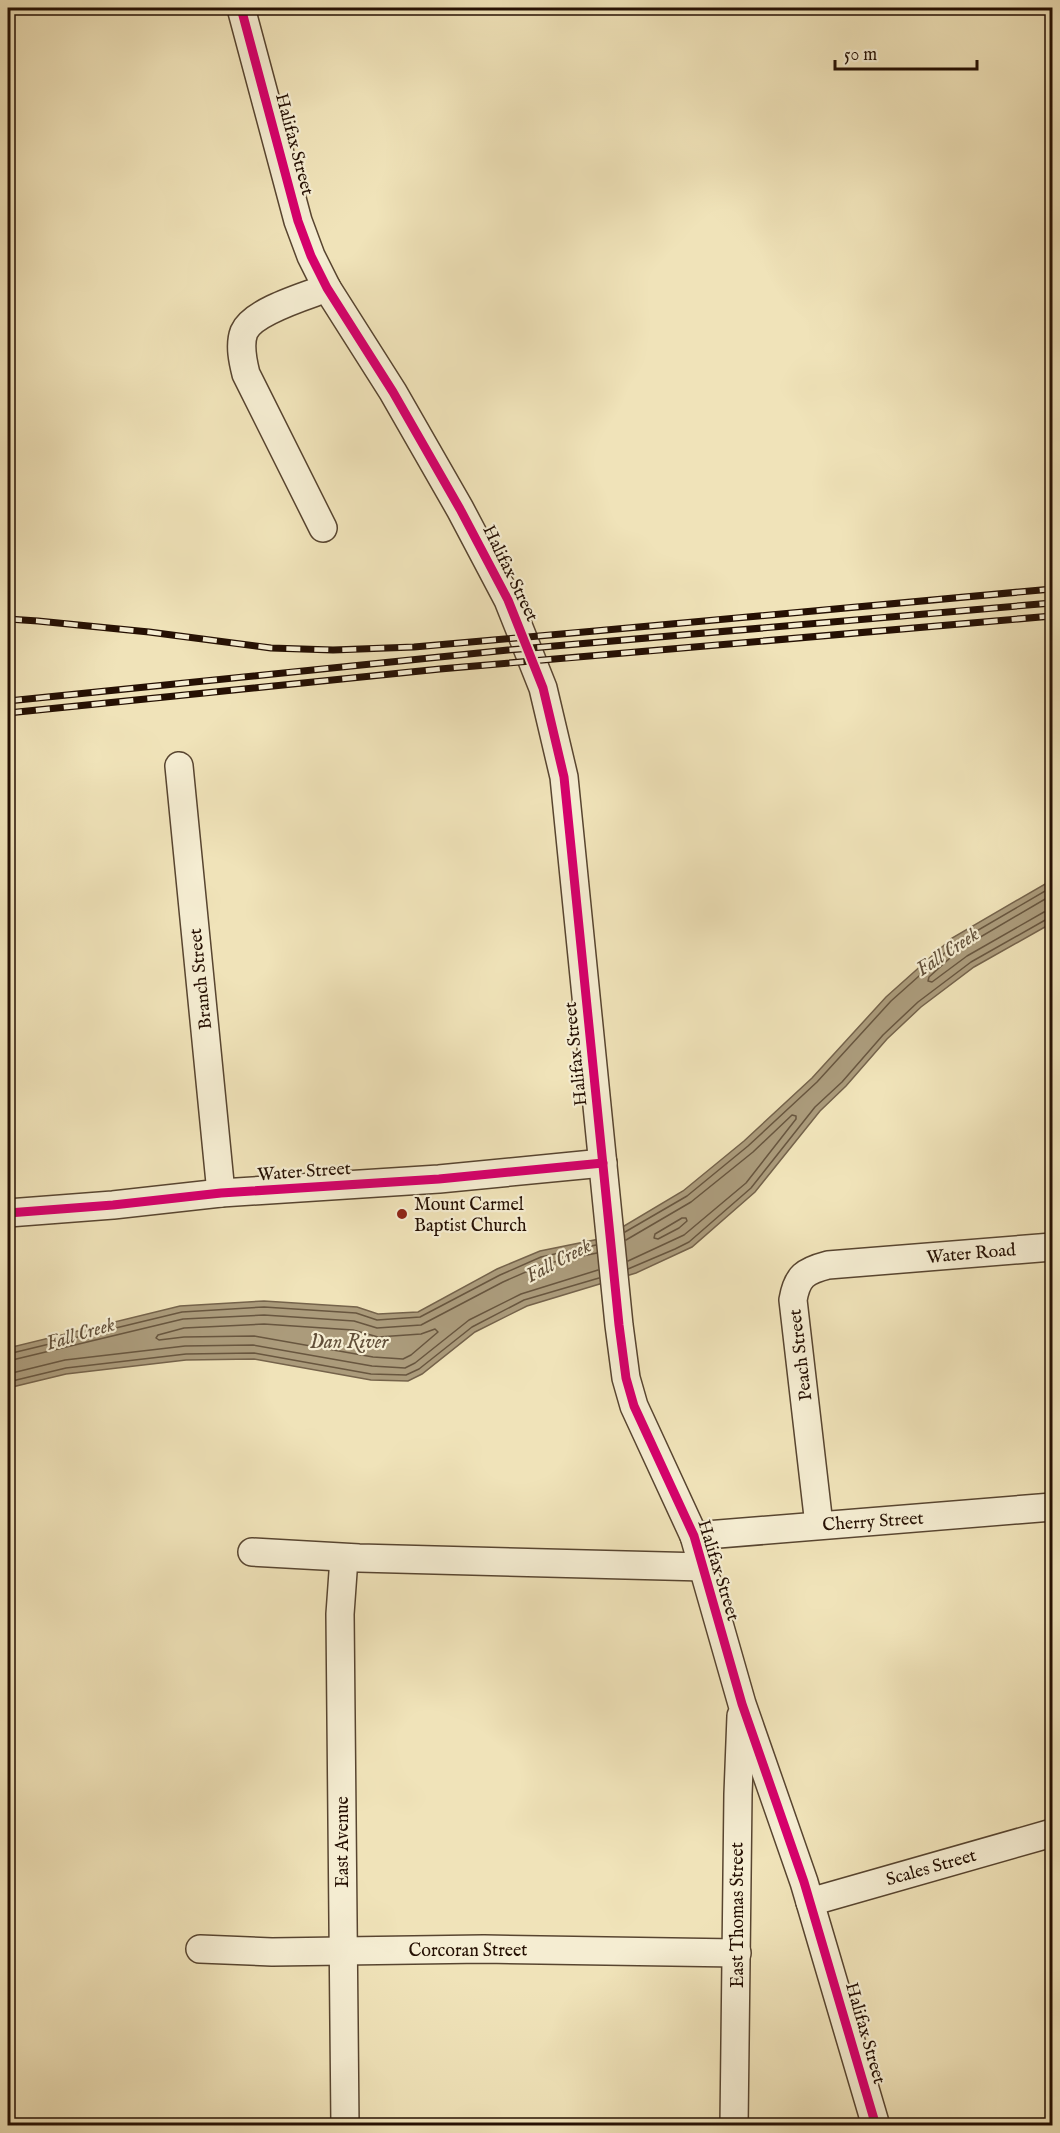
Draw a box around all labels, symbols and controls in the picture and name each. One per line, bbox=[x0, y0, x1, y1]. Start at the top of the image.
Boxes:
scale bar bbox=[835, 33, 978, 71]
text: 50 m bbox=[844, 44, 877, 67]
street label: Halifax Street bbox=[269, 91, 318, 198]
street label: Halifax Street bbox=[476, 522, 543, 626]
water label: Fall Creek bbox=[911, 922, 984, 982]
street label: Branch Street bbox=[185, 927, 218, 1031]
street label: Halifax Street bbox=[560, 1001, 593, 1107]
street label: Water Street bbox=[257, 1158, 352, 1187]
place label: Mount Carmel Baptist Church bbox=[414, 1194, 527, 1238]
marker: Mount Carmel Baptist Church bbox=[395, 1207, 409, 1221]
water label: Fall Creek bbox=[522, 1234, 596, 1289]
street label: Water Road bbox=[926, 1239, 1017, 1270]
street label: Peach Street bbox=[784, 1308, 819, 1402]
water label: Fall Creek bbox=[43, 1312, 118, 1357]
water label: Dan River bbox=[310, 1330, 389, 1355]
street label: Cherry Street bbox=[822, 1507, 924, 1538]
street label: Halifax Street bbox=[691, 1517, 744, 1624]
street label: East Avenue bbox=[332, 1796, 355, 1888]
street label: East Thomas Street bbox=[727, 1842, 750, 1988]
street label: Scales Street bbox=[884, 1845, 979, 1892]
street label: Corcoran Street bbox=[408, 1940, 528, 1963]
street label: Halifax Street bbox=[839, 1980, 890, 2087]

